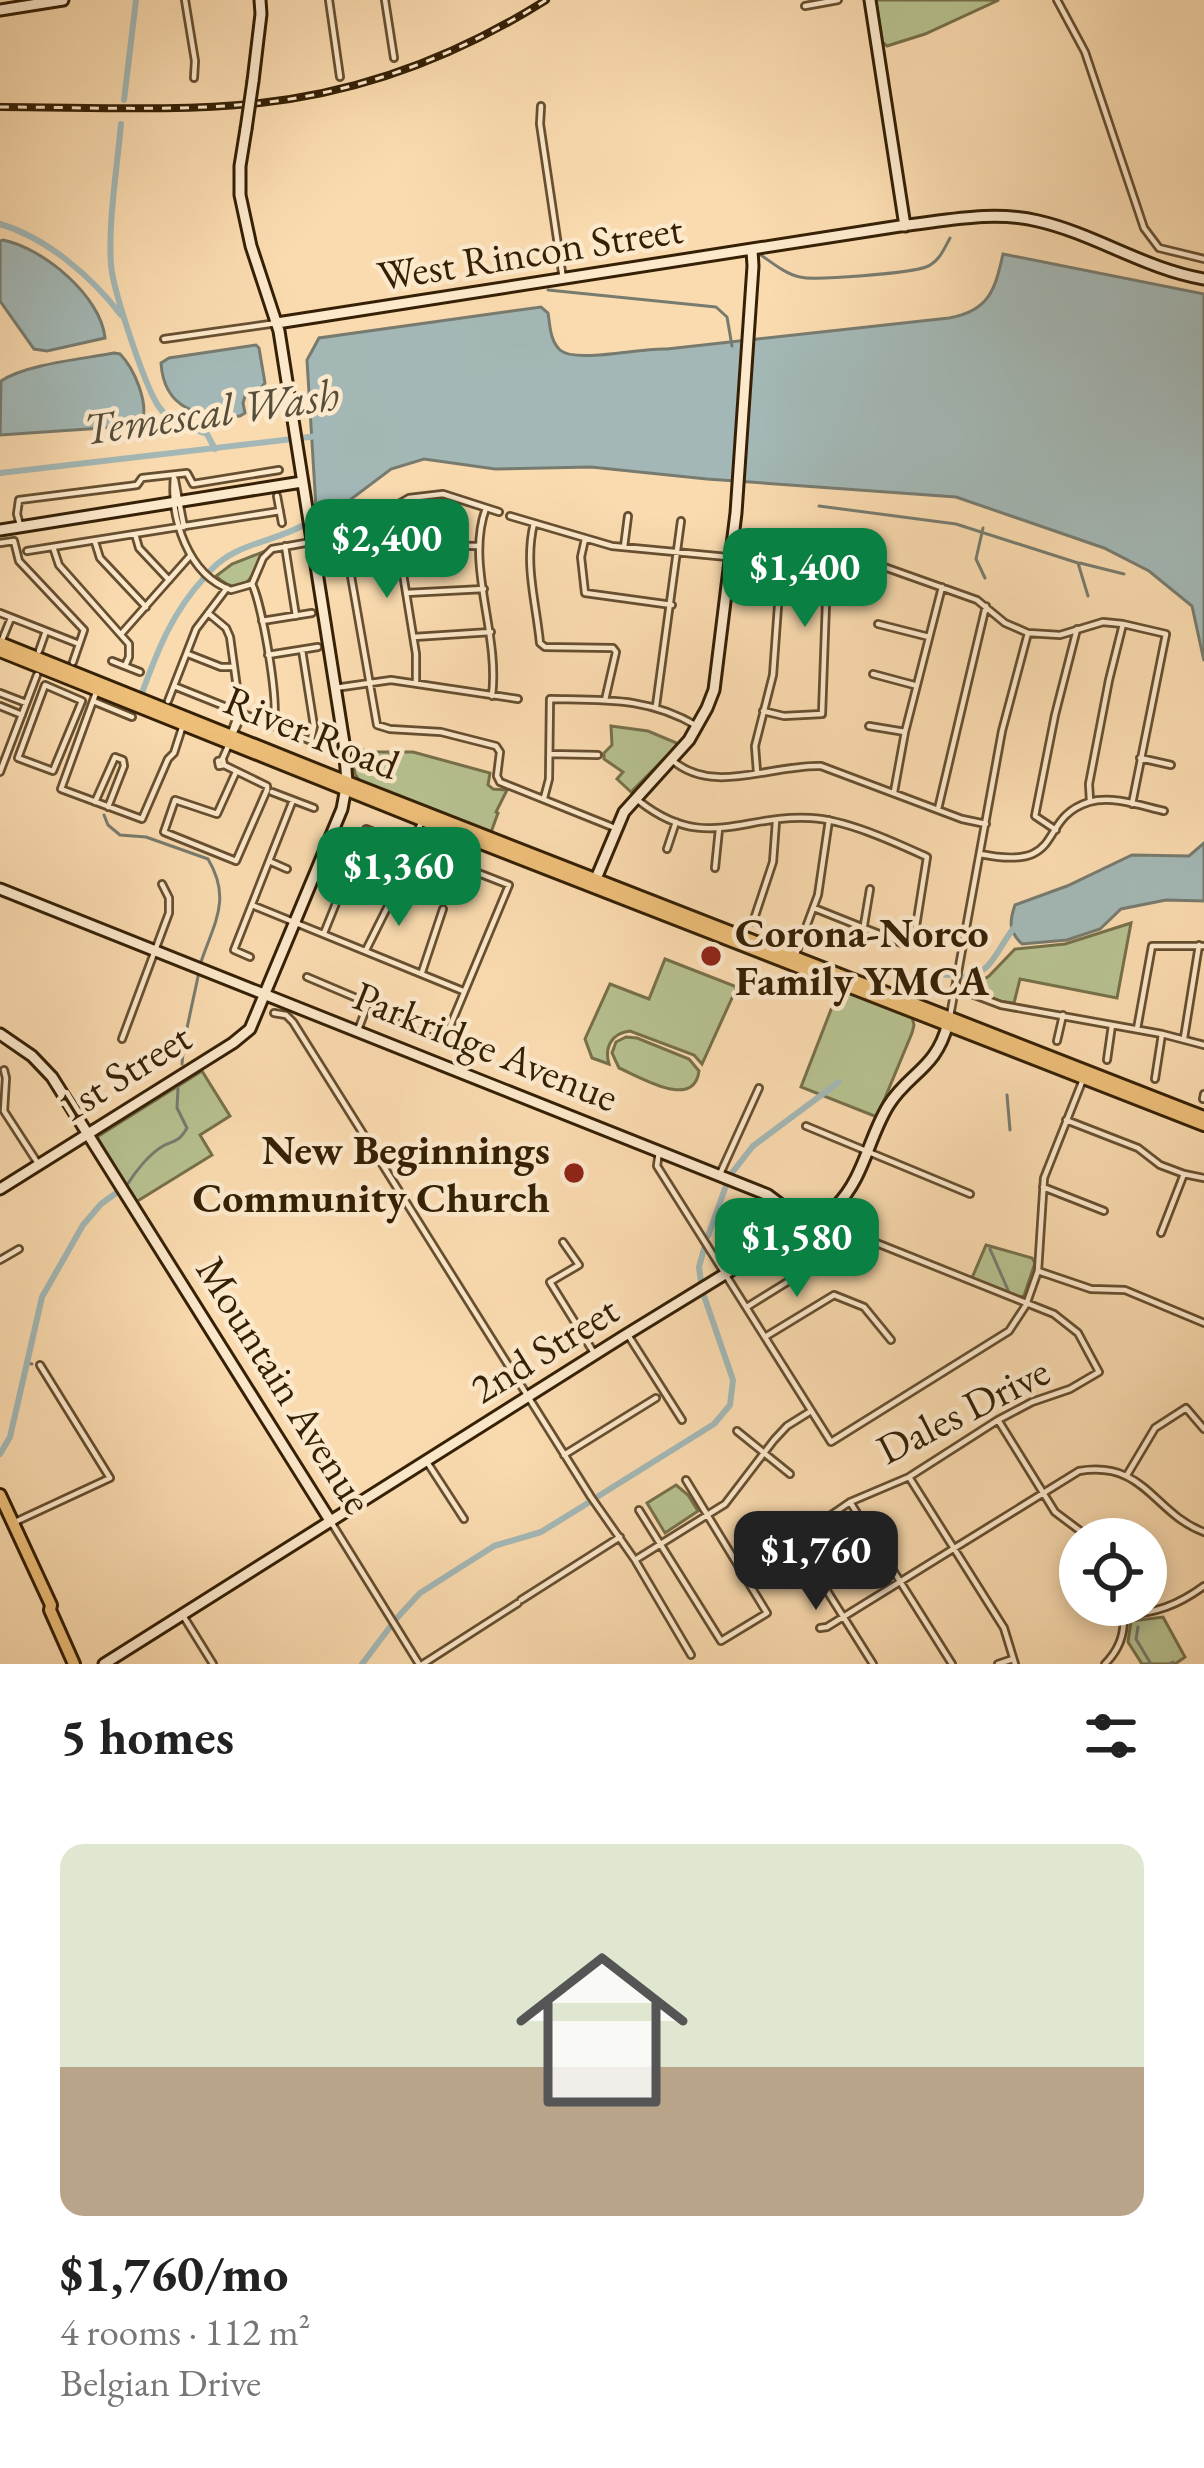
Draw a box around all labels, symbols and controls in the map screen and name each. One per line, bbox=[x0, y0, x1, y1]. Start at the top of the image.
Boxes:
street label: West Rincon Street bbox=[374, 201, 686, 303]
water label: Temescal Wash bbox=[79, 364, 343, 458]
pin: $2,400 bbox=[289, 499, 485, 601]
text: $2,400 bbox=[332, 512, 442, 563]
pin: $1,400 bbox=[707, 528, 903, 630]
text: $1,400 bbox=[750, 541, 860, 592]
street label: River Road bbox=[216, 672, 408, 792]
pin: $1,360 bbox=[301, 827, 497, 929]
text: $1,360 bbox=[344, 840, 454, 891]
place label: Corona-Norco Family YMCA bbox=[735, 905, 990, 1008]
marker: Corona-Norco Family YMCA bbox=[698, 943, 724, 969]
street label: Parkridge Avenue bbox=[346, 968, 626, 1124]
street label: 1st Street bbox=[47, 1010, 201, 1134]
place label: New Beginnings Community Church bbox=[192, 1122, 550, 1225]
marker: New Beginnings Community Church bbox=[561, 1160, 587, 1186]
pin: $1,580 bbox=[699, 1198, 895, 1300]
text: $1,580 bbox=[742, 1211, 852, 1262]
street label: Mountain Avenue bbox=[184, 1246, 386, 1524]
street label: 2nd Street bbox=[460, 1282, 628, 1416]
street label: Dales Drive bbox=[867, 1343, 1059, 1477]
pin: $1,760 bbox=[718, 1511, 914, 1613]
map controls bbox=[1059, 1518, 1167, 1626]
button: locate bbox=[1059, 1518, 1167, 1626]
text: $1,760 bbox=[761, 1524, 871, 1575]
text: 5 homes bbox=[60, 1703, 234, 1769]
icon: filters bbox=[1078, 1703, 1144, 1769]
icon: home bbox=[494, 1922, 710, 2138]
text: $1,760/mo bbox=[60, 2240, 288, 2306]
text: 4 rooms · 112 m² bbox=[60, 2306, 311, 2357]
text: Belgian Drive bbox=[60, 2357, 261, 2408]

